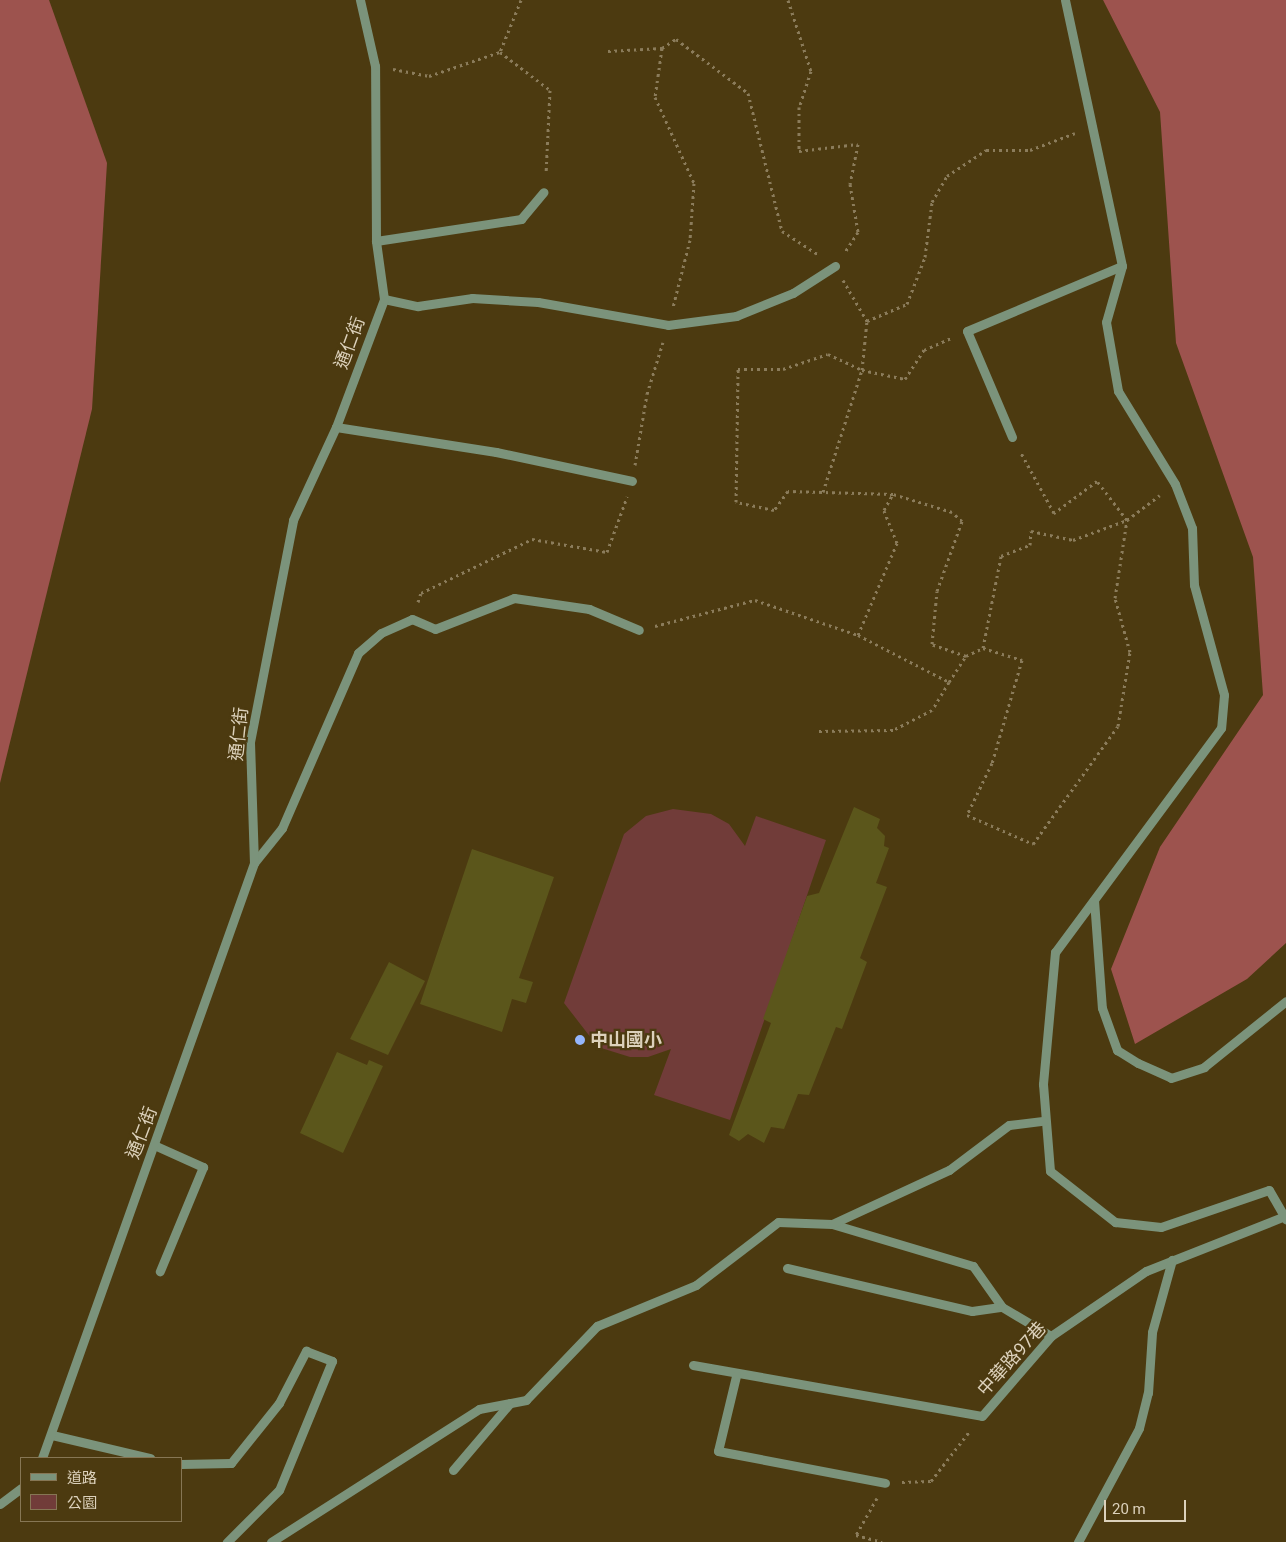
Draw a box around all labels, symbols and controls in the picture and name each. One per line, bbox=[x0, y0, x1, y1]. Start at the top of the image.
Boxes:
street label: 通仁街 bbox=[331, 314, 369, 372]
street label: 通仁街 bbox=[225, 706, 253, 762]
place label: 中山國小 bbox=[590, 1029, 662, 1051]
marker: 中山國小 bbox=[574, 1034, 586, 1046]
street label: 通仁街 bbox=[122, 1104, 162, 1162]
street label: 中華路97巷 bbox=[973, 1318, 1051, 1400]
legend bbox=[20, 1457, 182, 1522]
text: 道路 bbox=[67, 1469, 97, 1487]
scale bar bbox=[1106, 1490, 1188, 1522]
text: 公園 bbox=[67, 1494, 97, 1512]
text: 20 m bbox=[1112, 1500, 1146, 1518]

